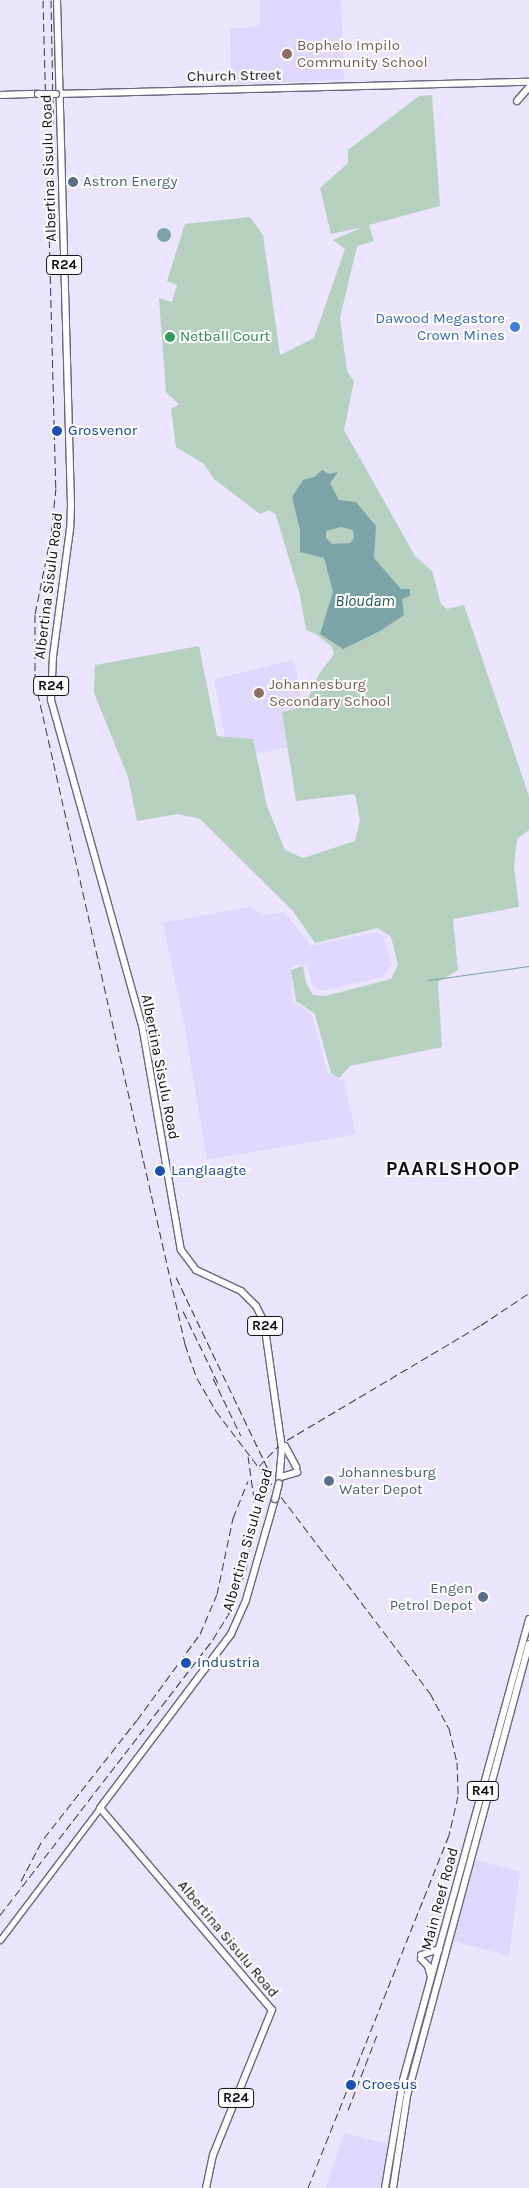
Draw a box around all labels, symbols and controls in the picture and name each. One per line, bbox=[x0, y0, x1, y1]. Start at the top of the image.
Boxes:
place label: Bophelo Impilo Community School bbox=[297, 36, 428, 71]
marker: Bophelo Impilo Community School bbox=[281, 48, 293, 60]
street label: Church Street bbox=[187, 66, 281, 86]
street label: Albertina Sisulu Road bbox=[37, 94, 61, 242]
place label: Astron Energy bbox=[83, 173, 177, 191]
marker: Astron Energy bbox=[67, 176, 79, 188]
road number: R24 bbox=[45, 254, 83, 276]
place label: Dawood Megastore Crown Mines bbox=[375, 309, 505, 344]
marker: Dawood Megastore Crown Mines bbox=[509, 321, 521, 333]
place label: Netball Court bbox=[180, 328, 270, 346]
marker: Netball Court bbox=[164, 331, 176, 343]
place label: Grosvenor bbox=[68, 422, 137, 440]
marker: Grosvenor bbox=[50, 424, 64, 438]
street label: Albertina Sisulu Road bbox=[31, 512, 67, 660]
water label: Bloudam bbox=[335, 591, 395, 611]
road number: R24 bbox=[32, 674, 70, 698]
place label: Johannesburg Secondary School bbox=[269, 675, 390, 710]
marker: Johannesburg Secondary School bbox=[253, 687, 265, 699]
street label: Albertina Sisulu Road bbox=[137, 993, 183, 1141]
district label: PAARLSHOOP bbox=[385, 1156, 521, 1180]
place label: Langlaagte bbox=[171, 1162, 246, 1180]
marker: Langlaagte bbox=[153, 1164, 167, 1178]
road number: R24 bbox=[246, 1314, 284, 1338]
place label: Johannesburg Water Depot bbox=[339, 1463, 436, 1498]
street label: Albertina Sisulu Road bbox=[219, 1467, 277, 1613]
marker: Johannesburg Water Depot bbox=[323, 1475, 335, 1487]
place label: Engen Petrol Depot bbox=[390, 1579, 473, 1614]
marker: Engen Petrol Depot bbox=[477, 1591, 489, 1603]
place label: Industria bbox=[197, 1654, 260, 1672]
marker: Industria bbox=[179, 1656, 193, 1670]
road number: R41 bbox=[467, 1780, 499, 1802]
street label: Main Reef Road bbox=[418, 1846, 462, 1952]
street label: Albertina Sisulu Road bbox=[174, 1877, 282, 2001]
place label: Croesus bbox=[362, 2076, 417, 2094]
marker: Croesus bbox=[344, 2078, 358, 2092]
road number: R24 bbox=[217, 2086, 255, 2110]

